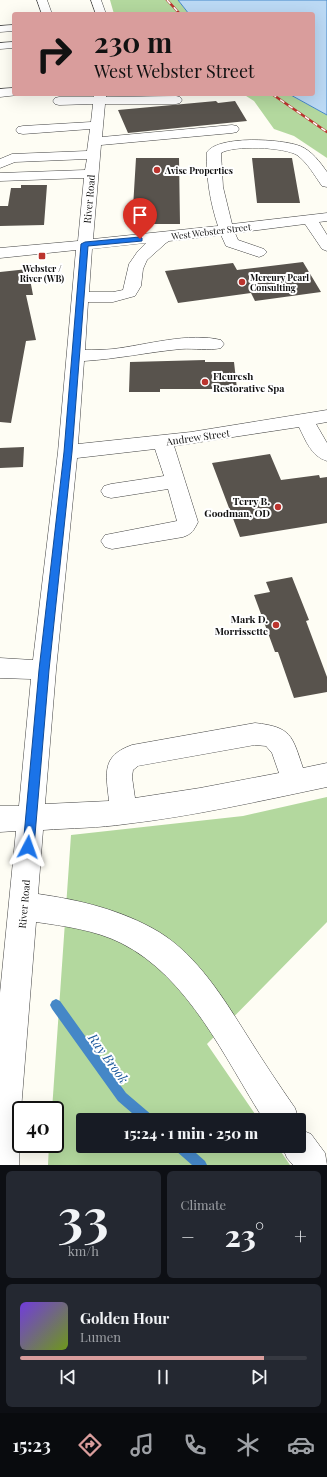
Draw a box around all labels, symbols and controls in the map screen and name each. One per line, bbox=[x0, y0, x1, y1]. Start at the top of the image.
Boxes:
text: 230 m bbox=[94, 23, 172, 60]
icon: right bbox=[28, 28, 80, 80]
text: West Webster Street bbox=[94, 59, 254, 83]
place label: Avise Properties bbox=[164, 164, 233, 176]
marker: Avise Properties bbox=[152, 165, 162, 175]
street label: River Road bbox=[80, 174, 98, 224]
pin bbox=[123, 198, 157, 239]
icon: arrive bbox=[129, 204, 151, 226]
street label: West Webster Street bbox=[169, 220, 252, 242]
marker: Webster / River (WB) bbox=[37, 251, 47, 261]
place label: Webster / River (WB) bbox=[20, 262, 64, 284]
place label: Mercury Pearl Consulting bbox=[250, 271, 309, 293]
marker: Mercury Pearl Consulting bbox=[237, 277, 247, 287]
place label: Fleuresh Restorative Spa bbox=[213, 369, 285, 395]
marker: Fleuresh Restorative Spa bbox=[200, 377, 210, 387]
street label: Andrew Street bbox=[164, 426, 231, 449]
place label: Terry B. Goodman, OD bbox=[204, 494, 270, 520]
marker: Terry B. Goodman, OD bbox=[273, 502, 283, 512]
place label: Mark D. Morrissette bbox=[215, 612, 268, 638]
marker: Mark D. Morrissette bbox=[271, 620, 281, 630]
position arrow bbox=[7, 826, 49, 868]
street label: River Road bbox=[15, 879, 33, 929]
water label: Ray Brook bbox=[85, 1029, 133, 1087]
speed limit sign: 40 bbox=[12, 1101, 64, 1153]
text: 15:24 · 1 min · 250 m bbox=[124, 1123, 258, 1143]
text: 33 bbox=[58, 1181, 109, 1250]
text: Climate bbox=[181, 1196, 226, 1213]
text: 23° bbox=[225, 1215, 264, 1255]
text: − bbox=[181, 1221, 195, 1251]
text: + bbox=[294, 1221, 307, 1251]
text: km/h bbox=[68, 1242, 99, 1259]
text: Golden Hour bbox=[80, 1308, 169, 1328]
text: Lumen bbox=[80, 1328, 121, 1345]
icon: previous bbox=[57, 1366, 79, 1388]
icon: pause bbox=[152, 1366, 174, 1388]
icon: next bbox=[248, 1366, 270, 1388]
icon: directions bbox=[76, 1431, 104, 1459]
icon: music bbox=[128, 1431, 156, 1459]
icon: phone bbox=[181, 1431, 209, 1459]
icon: climate bbox=[234, 1431, 262, 1459]
icon: car bbox=[287, 1431, 315, 1459]
text: 15:23 bbox=[12, 1433, 51, 1457]

